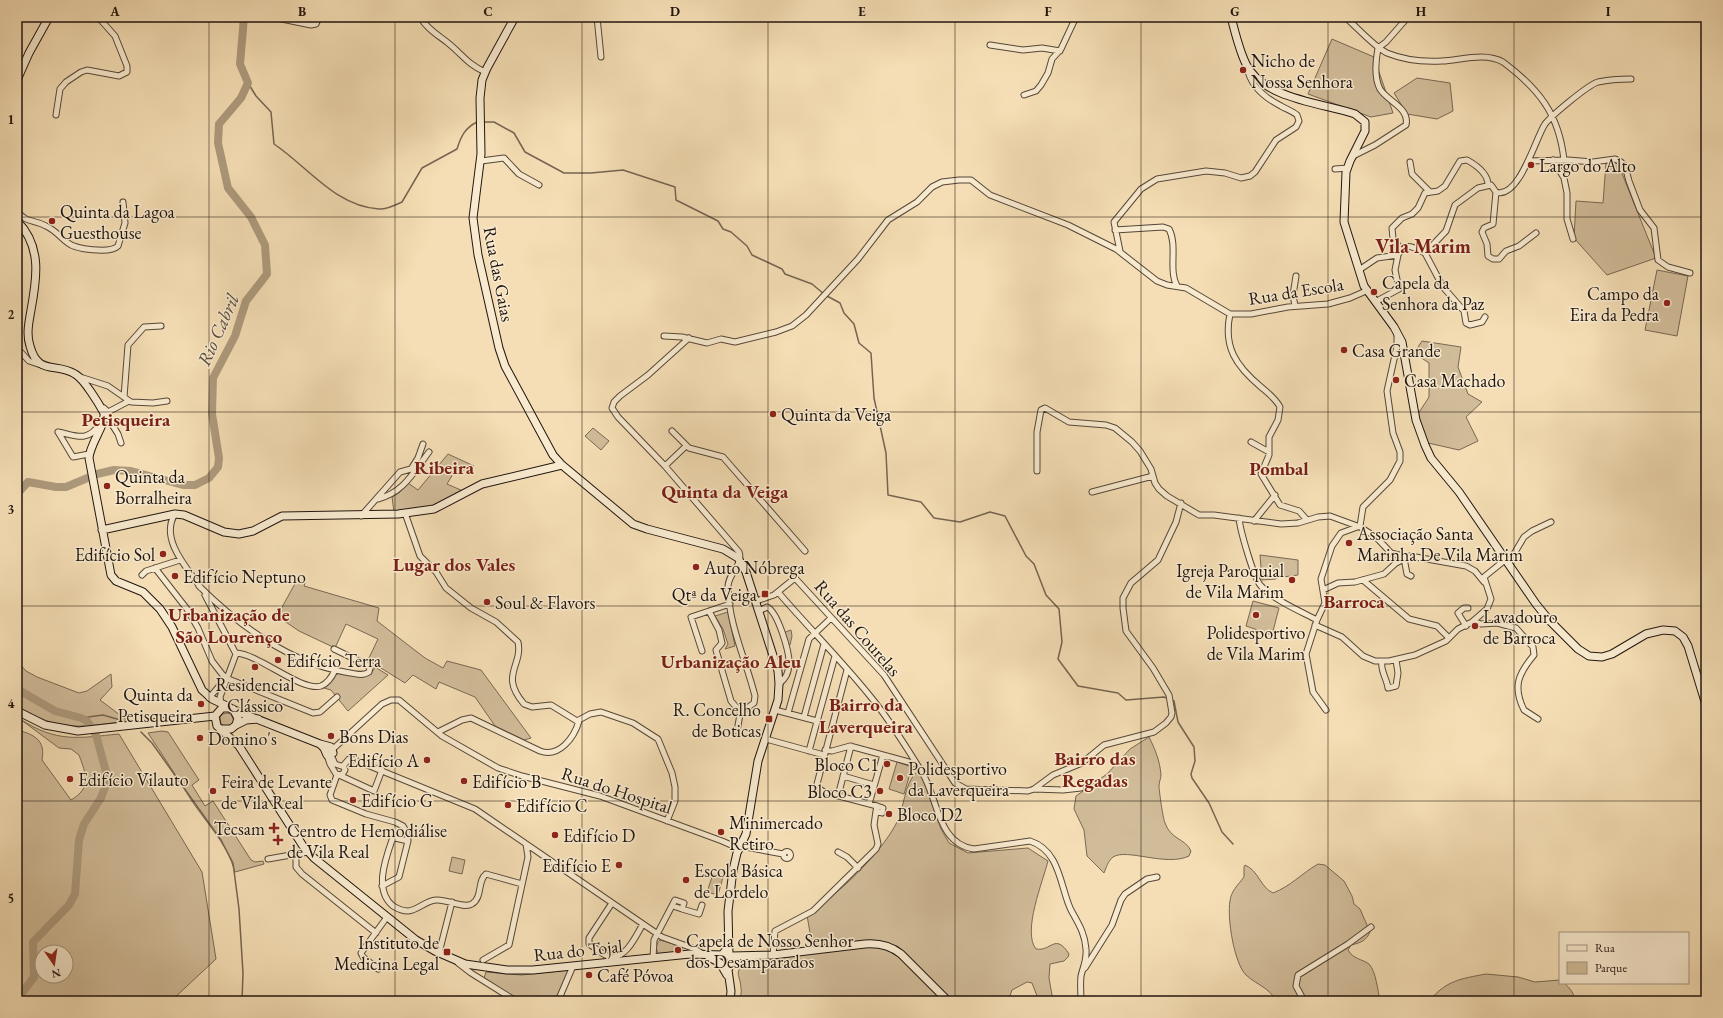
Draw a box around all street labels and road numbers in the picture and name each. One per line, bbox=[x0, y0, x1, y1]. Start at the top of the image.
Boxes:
street label: Rua das Gaias bbox=[479, 224, 520, 324]
street label: Rua da Escola bbox=[1247, 272, 1346, 310]
street label: Rua das Courelas bbox=[810, 575, 906, 681]
street label: Rua do Hospital bbox=[559, 761, 675, 819]
street label: Rua do Tojal bbox=[532, 934, 624, 966]

